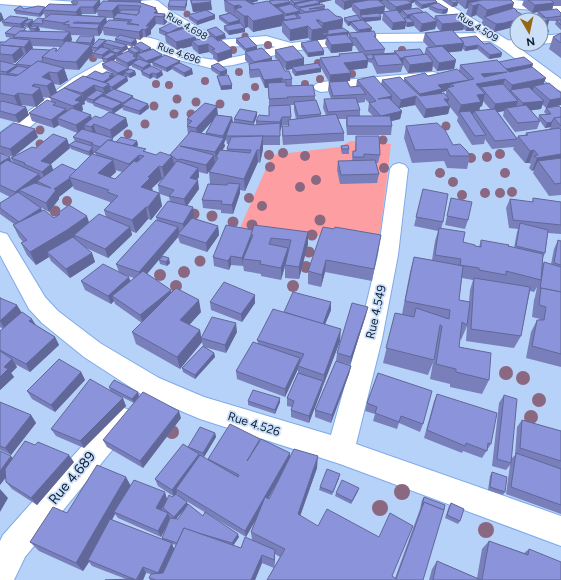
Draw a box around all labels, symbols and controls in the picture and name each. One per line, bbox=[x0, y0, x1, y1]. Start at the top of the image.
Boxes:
street label: Rue 4.698 bbox=[164, 9, 210, 43]
street label: Rue 4.509 bbox=[455, 9, 501, 45]
north arrow bbox=[509, 12, 549, 52]
text: N bbox=[525, 34, 536, 48]
street label: Rue 4.696 bbox=[156, 39, 203, 67]
street label: Rue 4.549 bbox=[363, 284, 389, 340]
street label: Rue 4.526 bbox=[226, 409, 282, 439]
street label: Rue 4.689 bbox=[45, 448, 99, 508]

